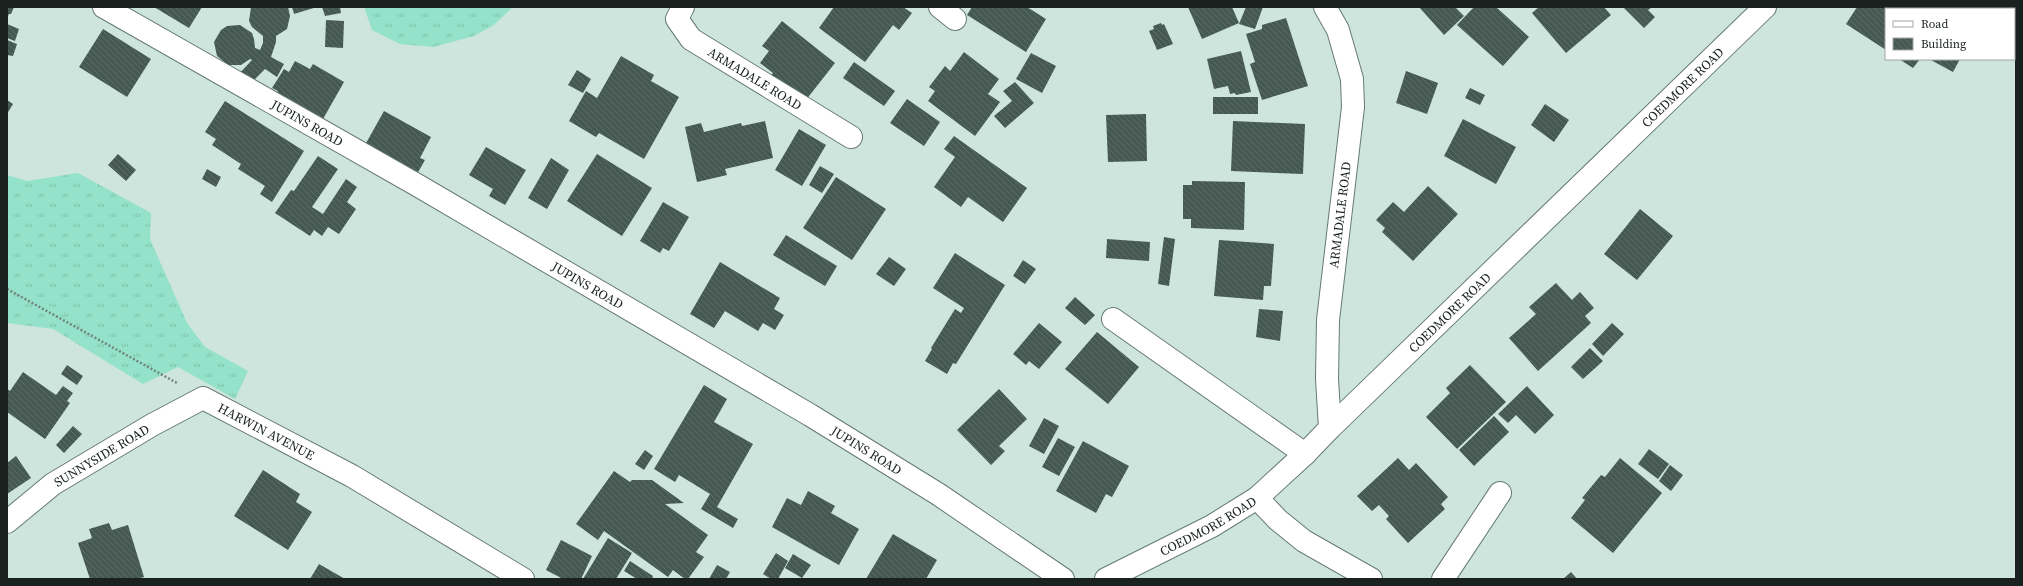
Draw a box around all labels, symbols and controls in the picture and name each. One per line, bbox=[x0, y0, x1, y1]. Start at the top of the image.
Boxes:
legend bbox=[1885, 8, 2015, 60]
text: Road bbox=[1921, 16, 1948, 32]
text: Building bbox=[1921, 36, 1966, 52]
street label: ARMADALE ROAD bbox=[705, 43, 805, 114]
street label: COEDMORE ROAD bbox=[1638, 43, 1727, 131]
street label: JUPINS ROAD bbox=[267, 95, 346, 150]
street label: ARMADALE ROAD bbox=[1325, 161, 1355, 269]
street label: JUPINS ROAD bbox=[548, 257, 627, 313]
street label: COEDMORE ROAD bbox=[1405, 269, 1494, 356]
street label: HARWIN AVENUE bbox=[215, 399, 318, 463]
street label: SUNNYSIDE ROAD bbox=[51, 420, 152, 490]
street label: JUPINS ROAD bbox=[827, 421, 905, 478]
street label: COEDMORE ROAD bbox=[1157, 492, 1259, 559]

